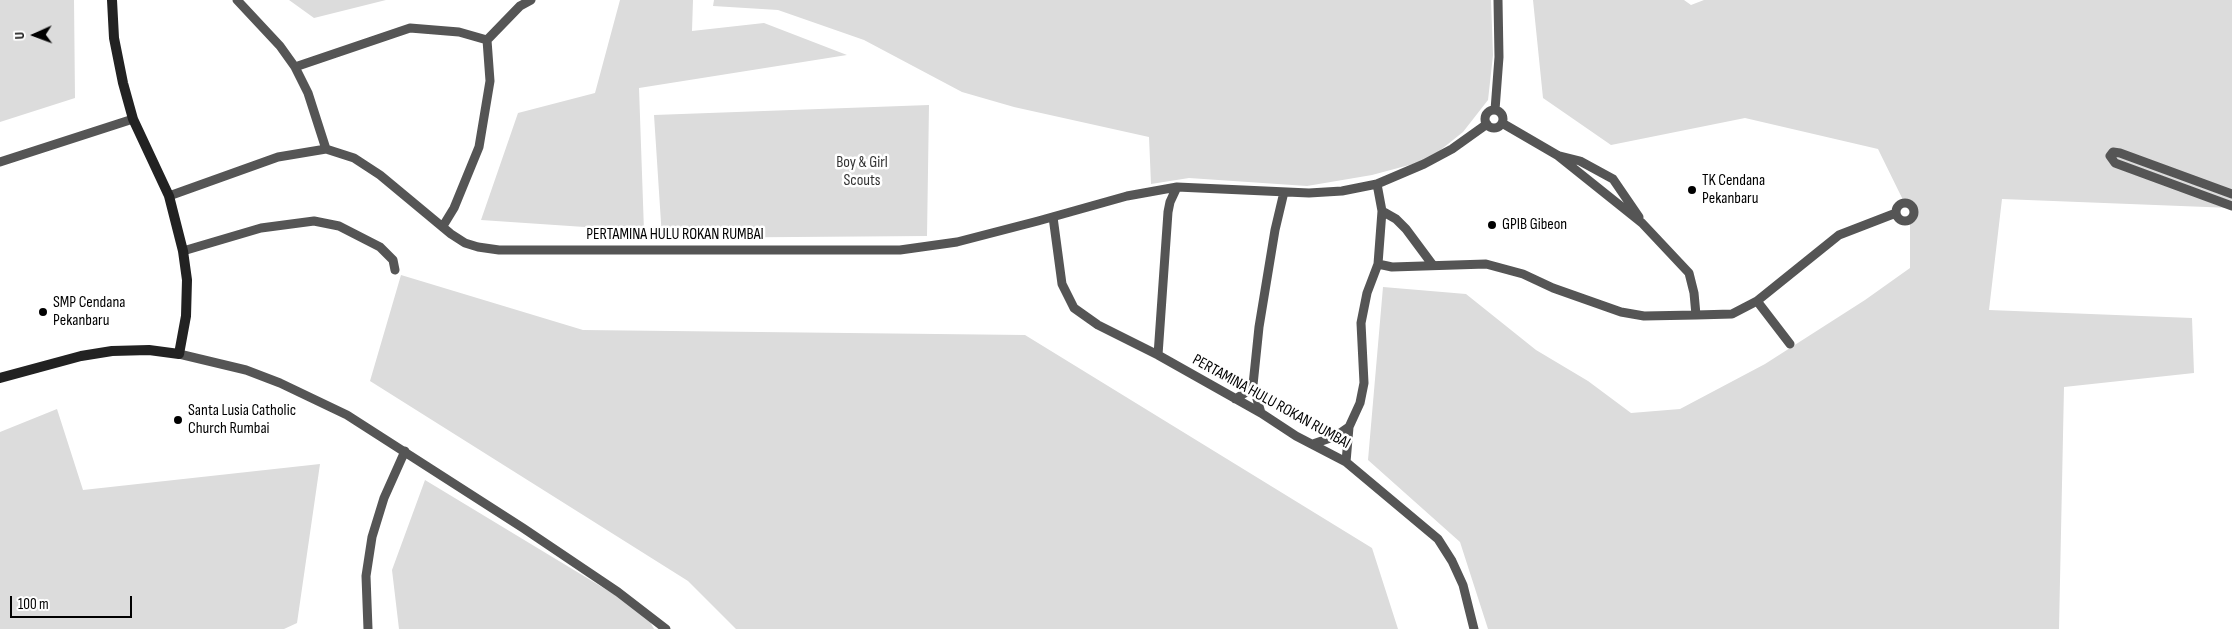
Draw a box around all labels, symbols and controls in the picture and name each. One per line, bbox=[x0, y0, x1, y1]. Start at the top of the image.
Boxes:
north arrow bbox=[10, 10, 60, 60]
text: U bbox=[11, 32, 28, 39]
park label: Boy & Girl Scouts bbox=[836, 153, 888, 191]
place label: TK Cendana Pekanbaru bbox=[1702, 171, 1765, 209]
marker: TK Cendana Pekanbaru bbox=[1686, 184, 1698, 196]
place label: GPIB Gibeon bbox=[1502, 215, 1567, 235]
marker: GPIB Gibeon bbox=[1486, 219, 1498, 231]
street label: PERTAMINA HULU ROKAN RUMBAI bbox=[586, 225, 764, 245]
place label: SMP Cendana Pekanbaru bbox=[53, 293, 125, 331]
marker: SMP Cendana Pekanbaru bbox=[37, 306, 49, 318]
street label: PERTAMINA HULU ROKAN RUMBAI bbox=[1189, 351, 1353, 453]
place label: Santa Lusia Catholic Church Rumbai bbox=[188, 401, 296, 439]
marker: Santa Lusia Catholic Church Rumbai bbox=[172, 414, 184, 426]
scale bar bbox=[12, 586, 135, 618]
text: 100 m bbox=[18, 595, 49, 614]

